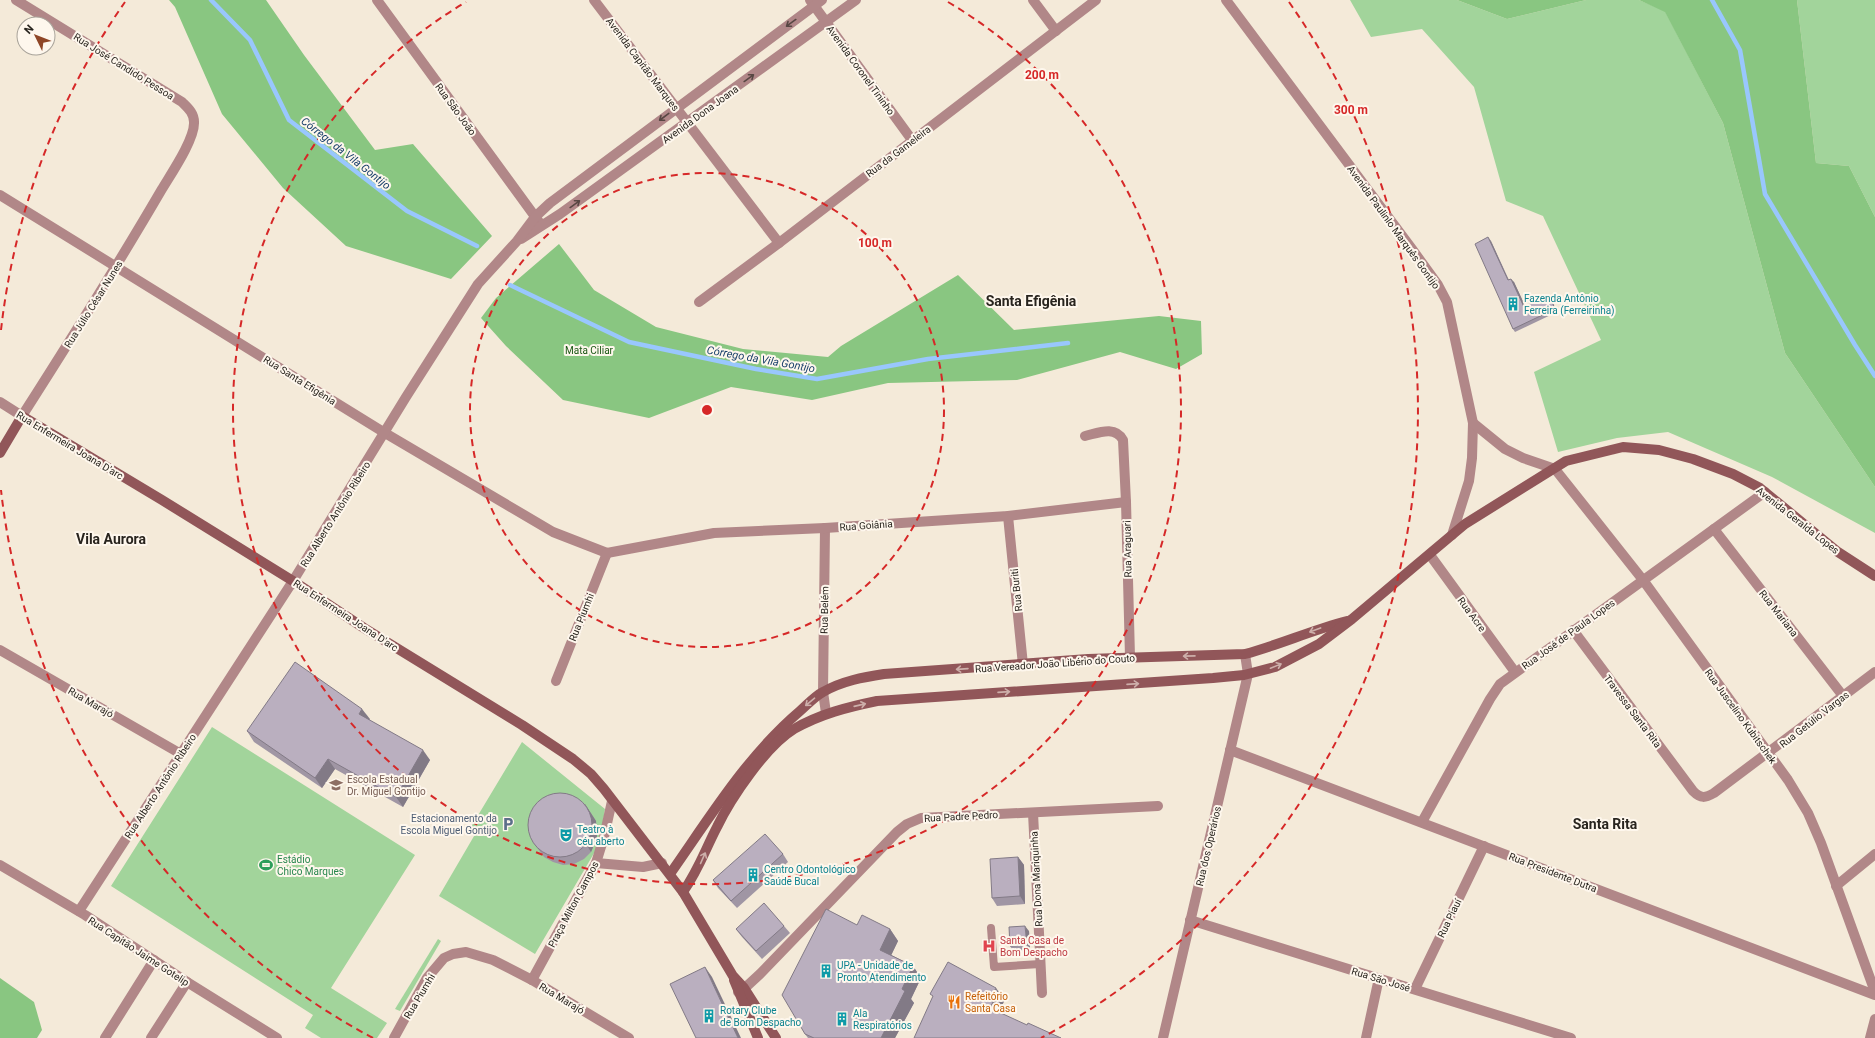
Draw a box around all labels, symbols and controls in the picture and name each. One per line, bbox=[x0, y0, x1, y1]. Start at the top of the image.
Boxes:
north arrow bbox=[16, 16, 56, 56]
street label: Avenida Capitão Marques bbox=[604, 16, 681, 113]
one-way arrow bbox=[786, 19, 797, 27]
text: N bbox=[22, 22, 37, 37]
street label: Avenida Coronel Tininho bbox=[824, 23, 897, 117]
street label: Rua José Candido Pessoa bbox=[72, 31, 176, 102]
text: 200 m bbox=[1025, 68, 1059, 82]
one-way arrow bbox=[743, 74, 754, 82]
street label: Rua São João bbox=[433, 81, 478, 138]
street label: Avenida Dona Joana bbox=[660, 83, 740, 146]
text: 300 m bbox=[1334, 103, 1368, 117]
one-way arrow bbox=[658, 113, 669, 121]
water label: Córrego da Vila Gontijo bbox=[299, 115, 393, 192]
street label: Rua da Gameleira bbox=[864, 123, 933, 179]
street label: Avenida Paulinlo Marquês Gontijo bbox=[1345, 164, 1442, 291]
one-way arrow bbox=[570, 200, 581, 208]
text: 100 m bbox=[858, 236, 892, 250]
street label: Rua Júlio César Nunes bbox=[62, 259, 125, 350]
district label: Santa Efigênia bbox=[986, 293, 1077, 309]
place label: Fazenda Antônio Ferreira (Ferreirinha) bbox=[1524, 293, 1615, 317]
building icon: Fazenda Antônio Ferreira (Ferreirinha) bbox=[1505, 296, 1521, 312]
water label: Córrego da Vila Gontijo bbox=[706, 344, 816, 375]
park label: Mata Ciliar bbox=[565, 345, 614, 356]
street label: Rua Santa Efigênia bbox=[262, 354, 338, 407]
centre of rings bbox=[700, 403, 714, 417]
street label: Rua Enfermeira Joana D'arc bbox=[14, 409, 125, 482]
street label: Rua Alberto Antônio Ribeiro bbox=[298, 459, 373, 569]
street label: Avenida Geralda Lopes bbox=[1754, 485, 1841, 556]
street label: Rua Goiânia bbox=[839, 518, 893, 533]
street label: Rua Araguari bbox=[1122, 520, 1133, 578]
district label: Vila Aurora bbox=[76, 531, 146, 547]
street label: Rua Buriti bbox=[1009, 568, 1024, 612]
street label: Rua Enfermeira Joana D'arc bbox=[291, 577, 400, 653]
street label: Rua Belém bbox=[819, 586, 830, 634]
street label: Rua Mariana bbox=[1757, 588, 1800, 639]
street label: Rua Piumhi bbox=[567, 592, 596, 643]
street label: Rua Acre bbox=[1455, 595, 1488, 634]
street label: Rua José de Paula Lopes bbox=[1520, 597, 1617, 672]
one-way arrow bbox=[1308, 627, 1321, 634]
street label: Rua Vereador João Libério do Couto bbox=[975, 652, 1136, 675]
one-way arrow bbox=[1183, 652, 1196, 660]
one-way arrow bbox=[1269, 661, 1281, 669]
one-way arrow bbox=[956, 665, 969, 672]
street label: Rua Juscelino Kubitschek bbox=[1703, 667, 1779, 766]
street label: Travessa Santa Rita bbox=[1602, 673, 1663, 750]
one-way arrow bbox=[1126, 680, 1139, 687]
street label: Rua Marajó bbox=[66, 685, 116, 720]
one-way arrow bbox=[997, 689, 1010, 696]
street label: Rua Getúlio Vargas bbox=[1778, 689, 1851, 750]
one-way arrow bbox=[805, 698, 816, 707]
one-way arrow bbox=[853, 700, 866, 708]
street label: Rua Alberto Antônio Ribeiro bbox=[122, 732, 199, 841]
place label: Escola Estadual Dr. Miguel Gontijo bbox=[347, 774, 426, 797]
school or university icon: Escola Estadual Dr. Miguel Gontijo bbox=[328, 777, 344, 793]
street label: Rua dos Operários bbox=[1194, 805, 1223, 887]
street label: Rua Padre Pedro bbox=[924, 809, 999, 824]
place label: Estacionamento da Escola Miguel Gontijo bbox=[401, 813, 497, 836]
parking icon: Estacionamento da Escola Miguel Gontijo bbox=[500, 816, 516, 832]
district label: Santa Rita bbox=[1573, 816, 1638, 832]
place label: Teatro à céu aberto bbox=[577, 824, 625, 847]
theatre icon: Teatro à céu aberto bbox=[558, 827, 574, 843]
street label: Rua Dona Mariquinha bbox=[1029, 831, 1044, 927]
street label: Rua Presidente Dutra bbox=[1507, 851, 1598, 894]
one-way arrow bbox=[700, 852, 707, 864]
place label: Estádio Chico Marques bbox=[277, 854, 344, 877]
sports icon: Estádio Chico Marques bbox=[258, 857, 274, 873]
street label: Praça Milton Campos bbox=[546, 859, 601, 949]
place label: Centro Odontológico Saúde Bucal bbox=[764, 864, 856, 887]
building icon: Centro Odontológico Saúde Bucal bbox=[745, 867, 761, 883]
street label: Rua Piauí bbox=[1435, 897, 1464, 939]
street label: Rua Capitão Jaime Gotelip bbox=[86, 915, 192, 988]
place label: Santa Casa de Bom Despacho bbox=[1000, 935, 1068, 958]
hospital icon: Santa Casa de Bom Despacho bbox=[981, 938, 997, 954]
place label: UPA - Unidade de Pronto Atendimento bbox=[837, 960, 927, 983]
building icon: UPA - Unidade de Pronto Atendimento bbox=[818, 963, 834, 979]
street label: Rua São José bbox=[1350, 965, 1412, 994]
street label: Rua Piumhi bbox=[402, 972, 437, 1021]
street label: Rua Marajó bbox=[537, 981, 586, 1016]
place label: Refeitório Santa Casa bbox=[965, 991, 1016, 1014]
restaurant icon: Refeitório Santa Casa bbox=[946, 994, 962, 1010]
place label: Rotary Clube de Bom Despacho bbox=[720, 1005, 801, 1028]
building icon: Rotary Clube de Bom Despacho bbox=[701, 1008, 717, 1024]
place label: Ala Respiratórios bbox=[853, 1008, 912, 1031]
building icon: Ala Respiratórios bbox=[834, 1011, 850, 1027]

